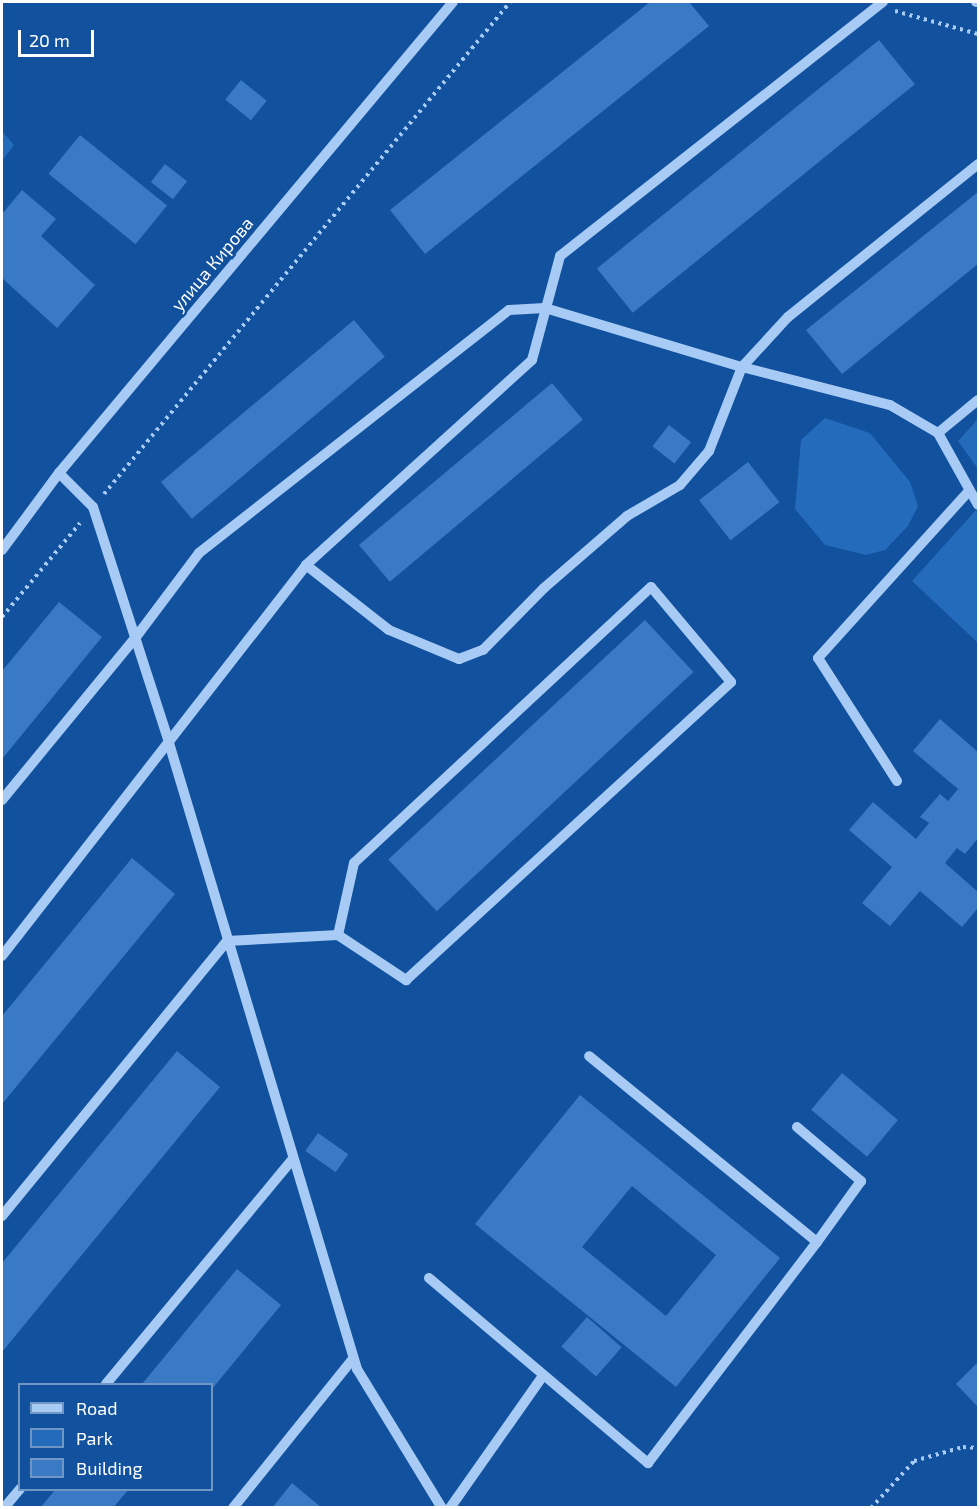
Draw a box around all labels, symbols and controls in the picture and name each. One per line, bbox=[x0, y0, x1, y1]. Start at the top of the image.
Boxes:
scale bar bbox=[21, 18, 98, 56]
text: 20 m bbox=[29, 29, 70, 51]
street label: улица Кирова bbox=[166, 212, 258, 316]
legend bbox=[18, 1383, 213, 1491]
text: Road bbox=[76, 1397, 117, 1419]
text: Park bbox=[76, 1427, 113, 1449]
text: Building bbox=[76, 1457, 143, 1479]

